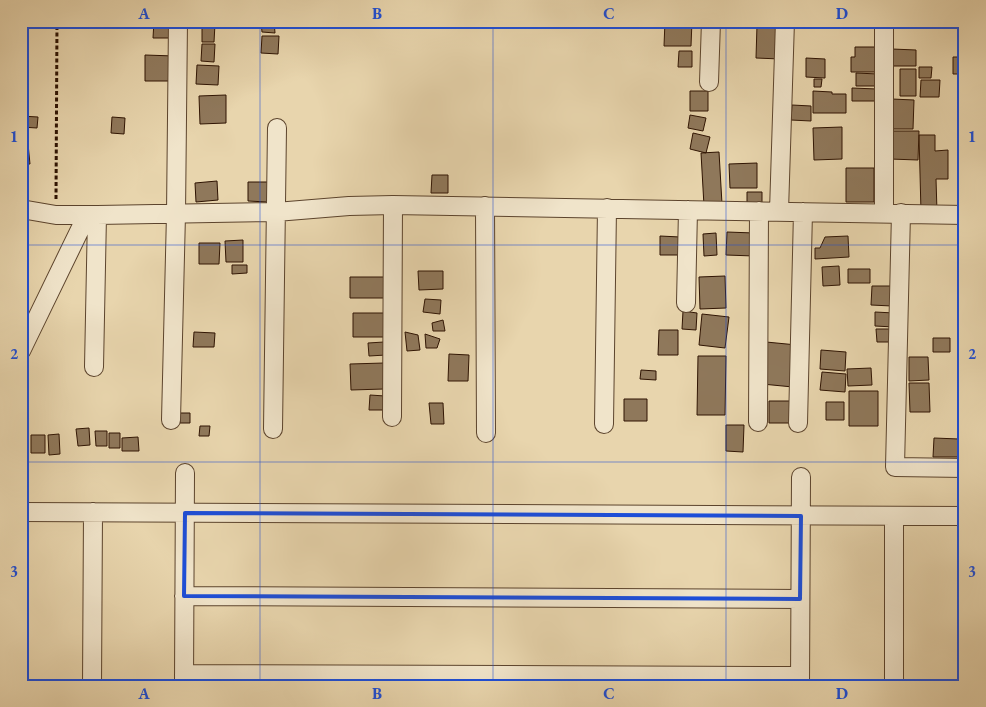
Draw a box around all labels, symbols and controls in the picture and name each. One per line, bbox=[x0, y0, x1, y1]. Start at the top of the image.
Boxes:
text: A bbox=[137, 3, 150, 24]
text: B bbox=[372, 3, 382, 24]
text: C bbox=[603, 3, 615, 24]
text: D bbox=[836, 3, 848, 24]
text: 1 bbox=[10, 126, 18, 147]
text: 1 bbox=[968, 126, 976, 147]
text: 2 bbox=[10, 343, 19, 364]
text: 2 bbox=[968, 343, 977, 364]
text: 3 bbox=[10, 561, 18, 582]
text: 3 bbox=[968, 561, 976, 582]
text: A bbox=[137, 683, 150, 704]
text: B bbox=[372, 683, 382, 704]
text: C bbox=[603, 683, 615, 704]
text: D bbox=[836, 683, 848, 704]

